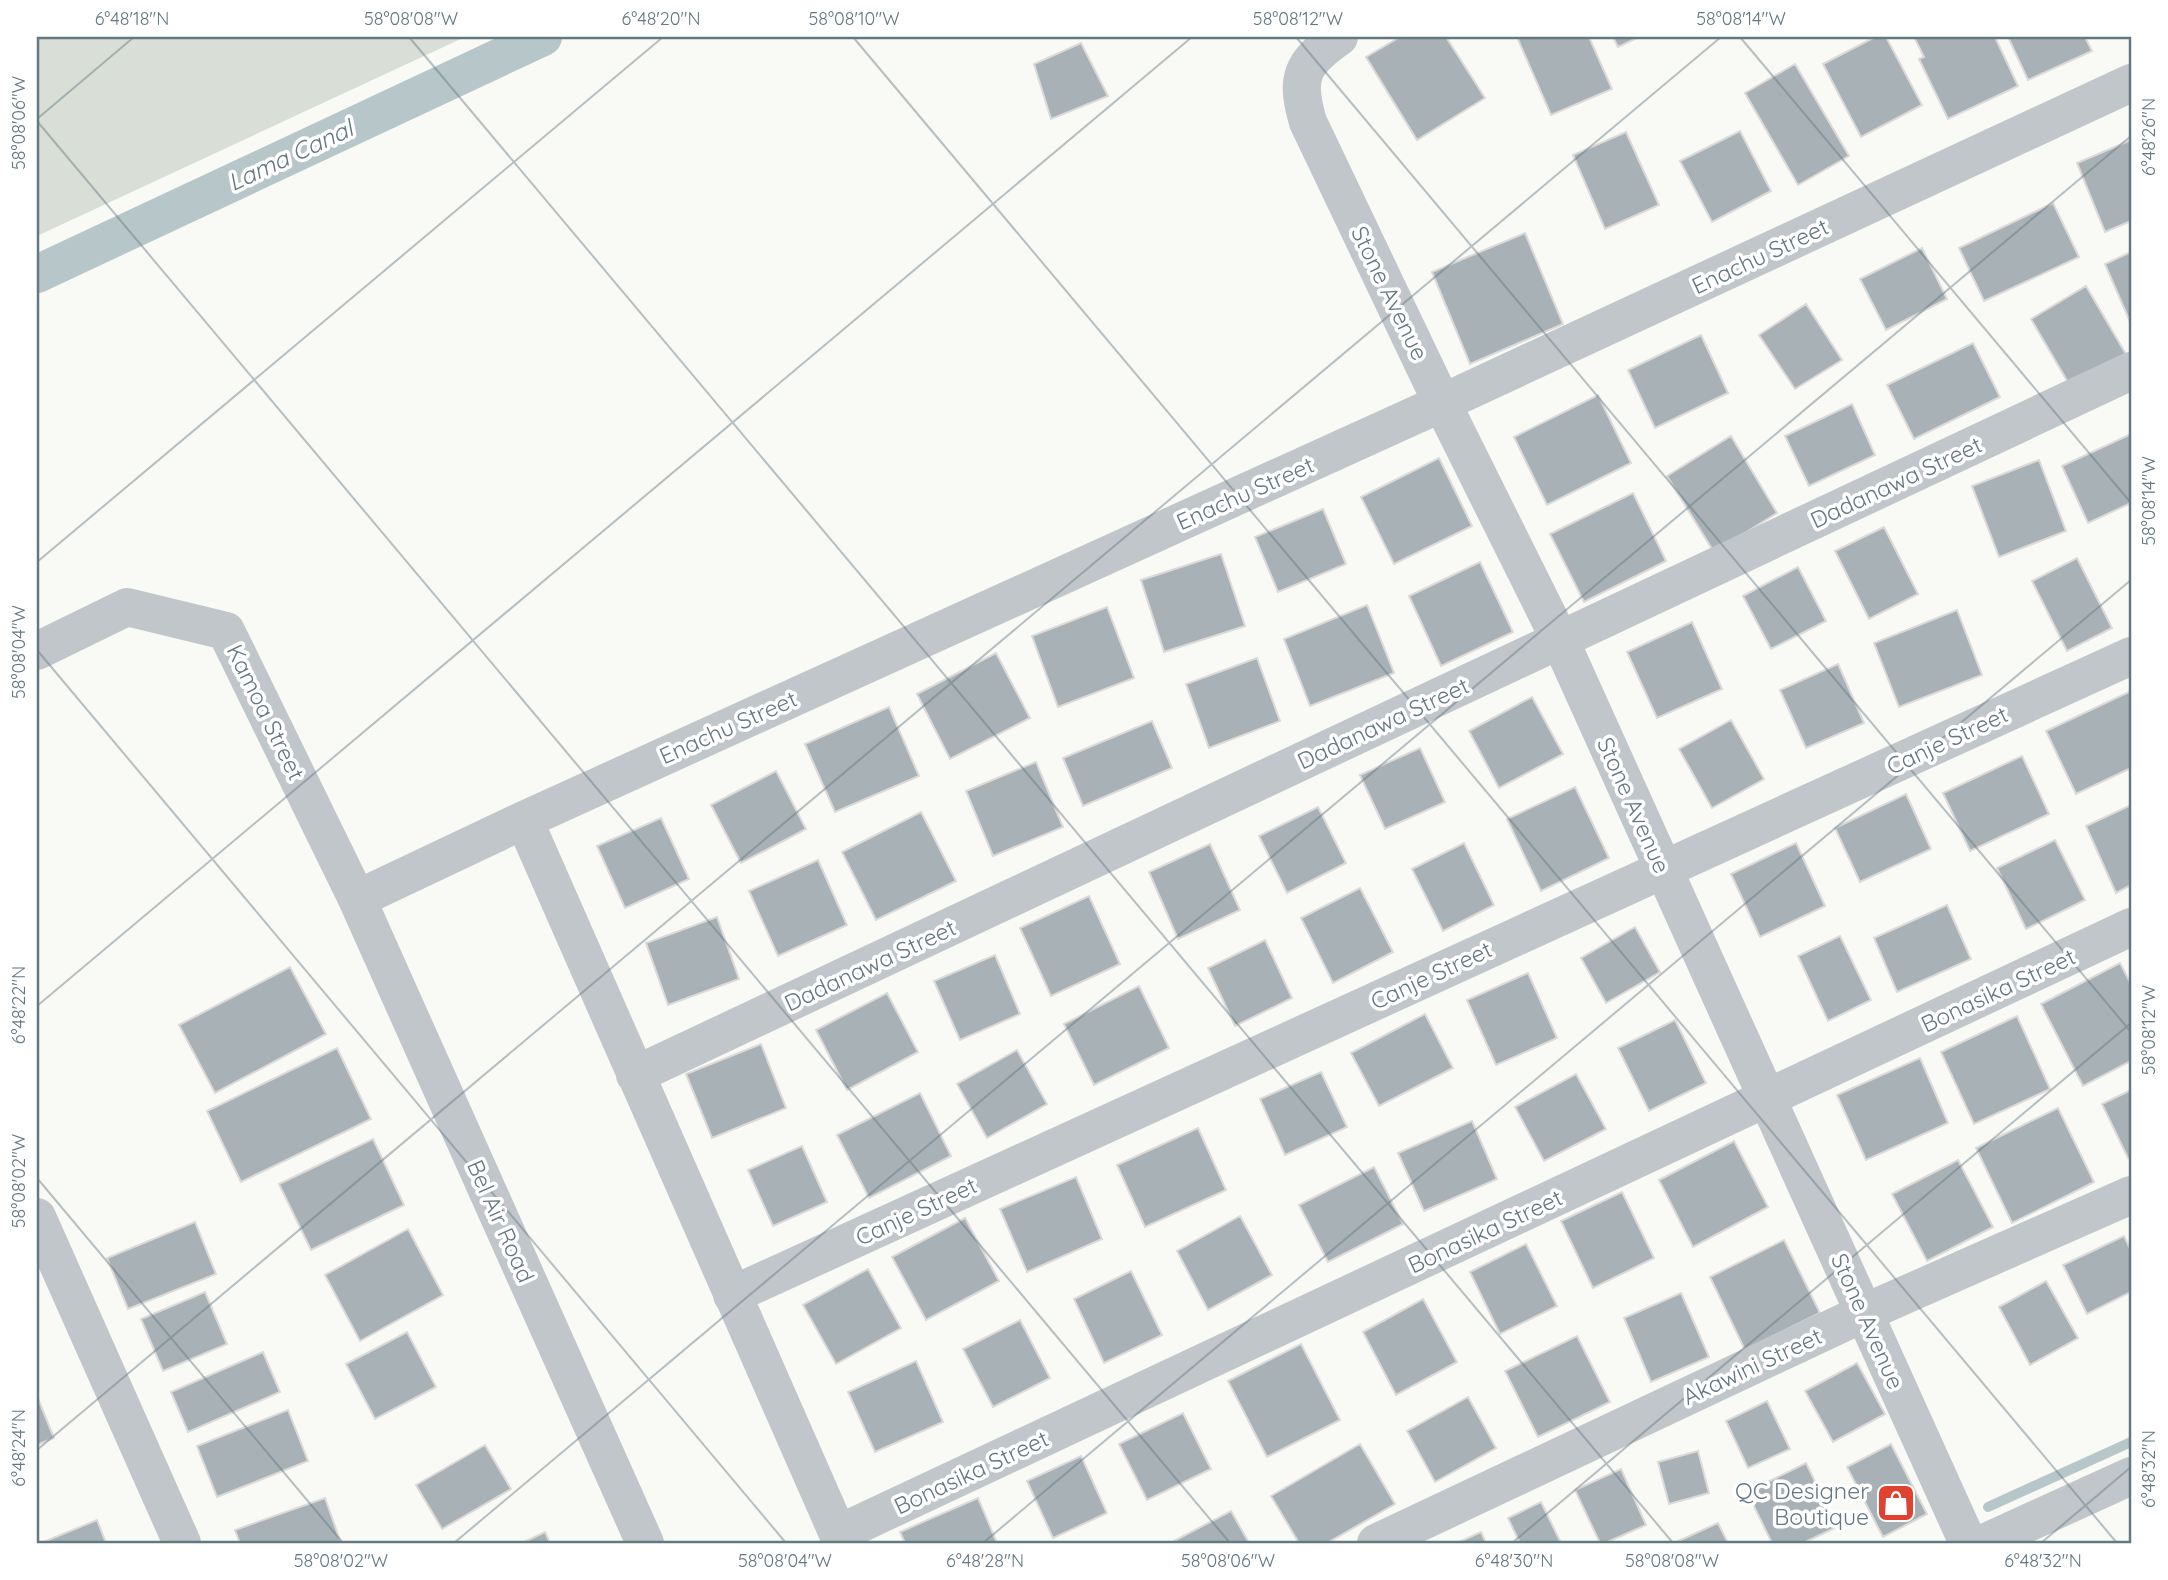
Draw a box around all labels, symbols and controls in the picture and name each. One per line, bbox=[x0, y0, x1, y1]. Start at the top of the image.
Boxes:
text: 6°48'18"N bbox=[95, 7, 169, 30]
text: 58°08'08"W bbox=[364, 7, 458, 30]
text: 6°48'20"N bbox=[621, 7, 701, 30]
text: 58°08'10"W bbox=[808, 7, 900, 30]
text: 58°08'12"W bbox=[1253, 7, 1343, 30]
text: 58°08'14"W bbox=[1696, 7, 1786, 30]
text: 58°08'06"W bbox=[7, 76, 30, 170]
text: 6°48'26"N bbox=[2137, 98, 2160, 176]
water label: Lama Canal bbox=[223, 112, 360, 197]
street label: Enachu Street bbox=[1687, 212, 1833, 300]
street label: Stone Avenue bbox=[1345, 221, 1435, 365]
street label: Dadanawa Street bbox=[1806, 429, 1987, 534]
street label: Enachu Street bbox=[1172, 450, 1318, 536]
text: 58°08'14"W bbox=[2137, 456, 2160, 546]
text: 58°08'04"W bbox=[7, 605, 30, 699]
street label: Kamoa Street bbox=[221, 639, 311, 785]
street label: Dadanawa Street bbox=[1293, 670, 1474, 775]
street label: Enachu Street bbox=[655, 684, 801, 770]
street label: Canje Street bbox=[1882, 699, 2012, 781]
street label: Stone Avenue bbox=[1591, 733, 1677, 877]
street label: Dadanawa Street bbox=[780, 912, 961, 1017]
street label: Canje Street bbox=[1366, 934, 1496, 1016]
street label: Bonasika Street bbox=[1916, 941, 2080, 1038]
text: 6°48'22"N bbox=[7, 966, 30, 1044]
text: 58°08'12"W bbox=[2137, 985, 2160, 1075]
text: 58°08'02"W bbox=[7, 1134, 30, 1228]
street label: Bel Air Road bbox=[461, 1155, 541, 1287]
street label: Canje Street bbox=[851, 1170, 981, 1252]
street label: Bonasika Street bbox=[1403, 1182, 1567, 1279]
street label: Stone Avenue bbox=[1825, 1249, 1911, 1393]
street label: Akawini Street bbox=[1678, 1321, 1826, 1411]
text: 6°48'24"N bbox=[7, 1409, 30, 1487]
street label: Bonasika Street bbox=[889, 1423, 1053, 1520]
text: 6°48'32"N bbox=[2137, 1430, 2160, 1508]
place label: QC Designer Boutique bbox=[1735, 1476, 1869, 1531]
shop icon: QC Designer Boutique bbox=[1875, 1482, 1917, 1524]
text: 58°08'02"W bbox=[294, 1549, 388, 1572]
text: 58°08'04"W bbox=[738, 1549, 832, 1572]
text: 6°48'28"N bbox=[946, 1549, 1024, 1572]
text: 58°08'06"W bbox=[1181, 1549, 1275, 1572]
text: 6°48'30"N bbox=[1475, 1549, 1553, 1572]
text: 58°08'08"W bbox=[1625, 1549, 1719, 1572]
text: 6°48'32"N bbox=[2004, 1549, 2082, 1572]

